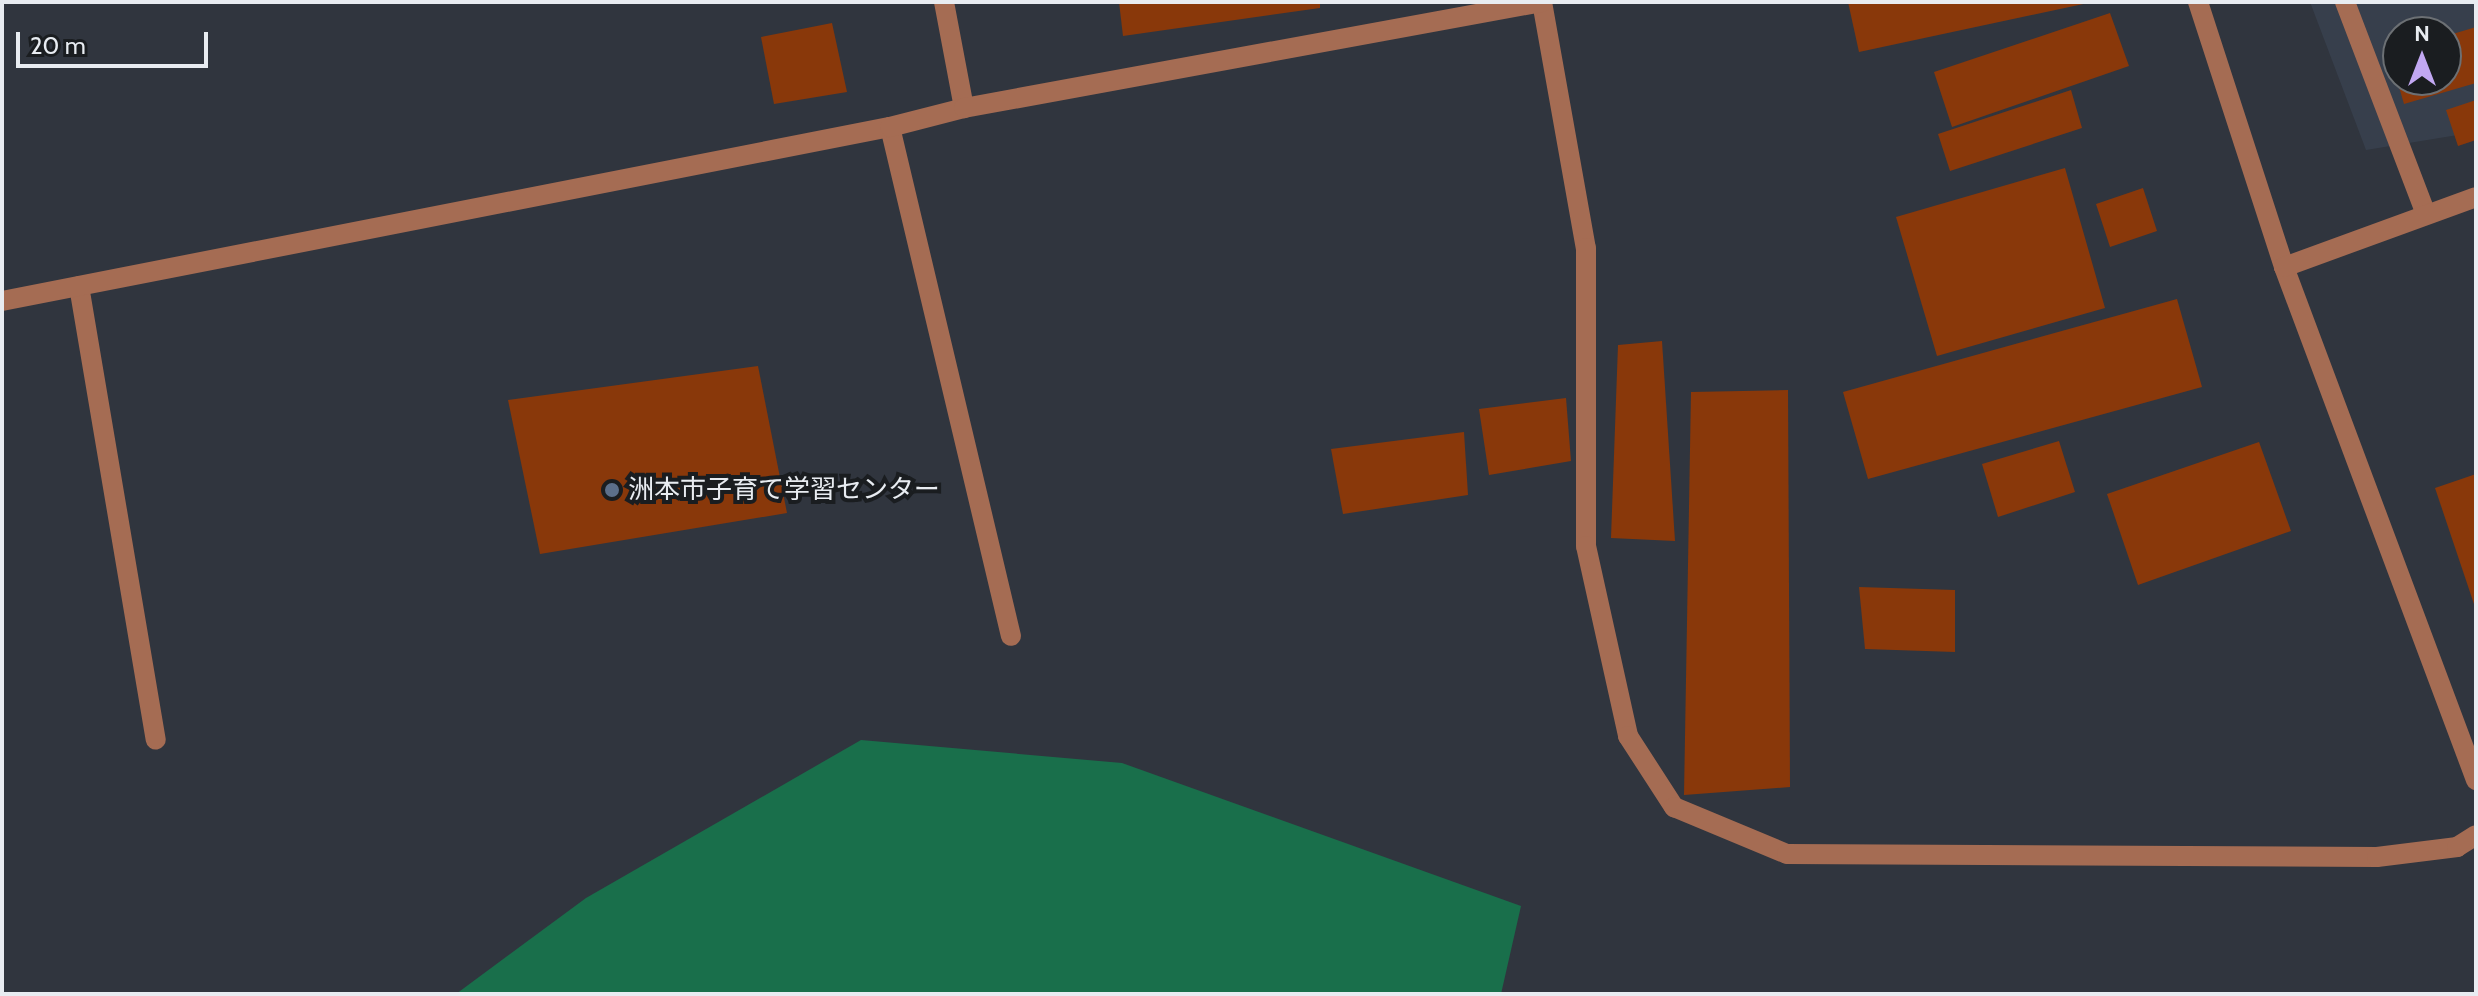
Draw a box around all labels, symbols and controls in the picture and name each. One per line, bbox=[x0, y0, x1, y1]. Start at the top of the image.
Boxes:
scale bar bbox=[20, 16, 212, 66]
north arrow bbox=[2382, 16, 2462, 96]
text: N bbox=[2414, 20, 2430, 47]
text: 20 m bbox=[30, 31, 86, 60]
place label: 洲本市子育て学習センター bbox=[628, 474, 940, 506]
marker: 洲本市子育て学習センター bbox=[603, 481, 621, 499]

